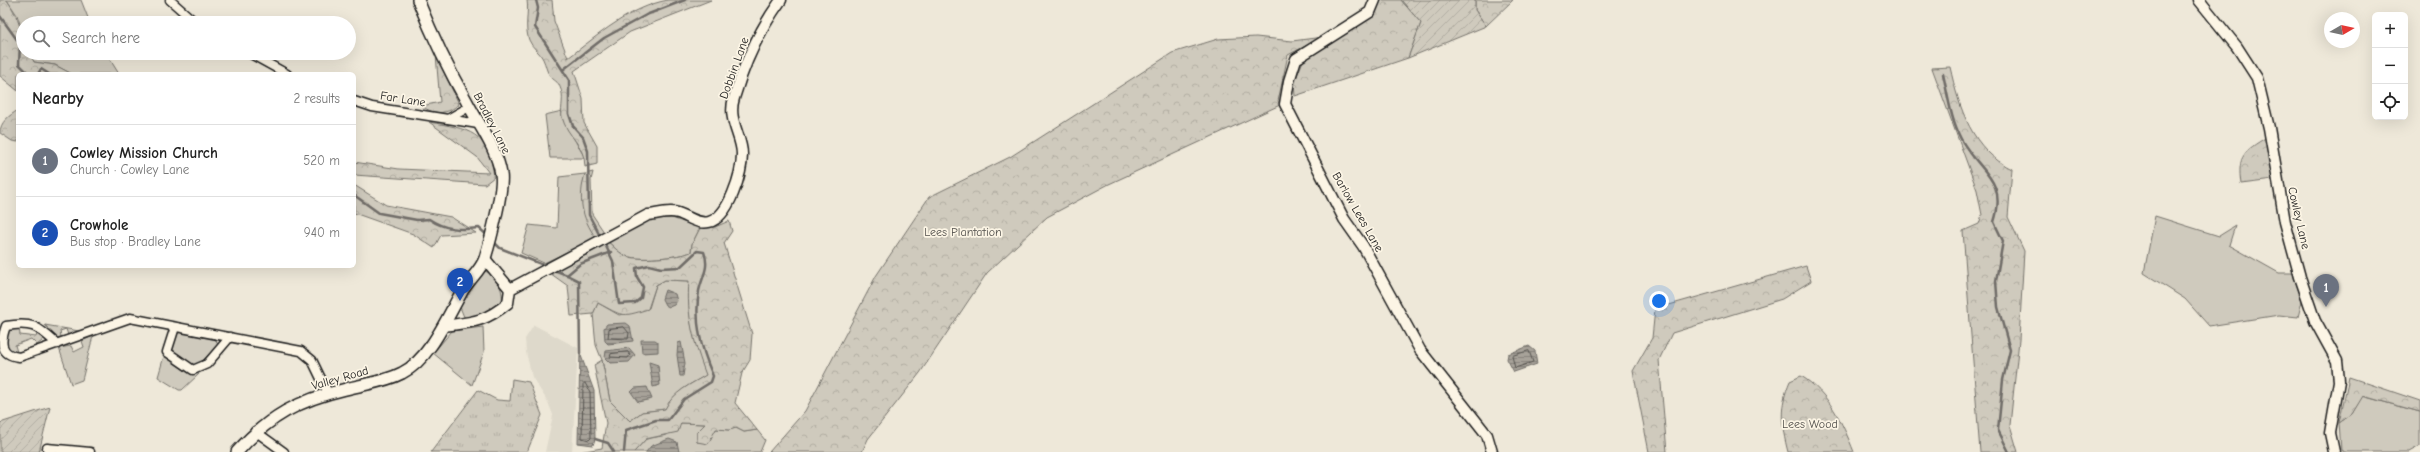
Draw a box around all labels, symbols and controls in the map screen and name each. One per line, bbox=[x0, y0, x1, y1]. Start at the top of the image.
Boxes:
north arrow bbox=[2324, 12, 2360, 48]
map controls bbox=[2372, 12, 2408, 120]
button: + bbox=[2372, 12, 2408, 48]
search box bbox=[16, 16, 356, 60]
icon: search bbox=[30, 27, 52, 49]
text: Search here bbox=[62, 29, 140, 47]
street label: Dobbin Lane bbox=[716, 35, 752, 101]
button: − bbox=[2372, 48, 2408, 84]
button: locate bbox=[2372, 84, 2408, 120]
text: Nearby bbox=[32, 89, 83, 108]
street label: Far Lane bbox=[379, 89, 427, 109]
street label: Bradley Lane bbox=[471, 90, 513, 156]
text: 2 results bbox=[293, 91, 340, 106]
text: Cowley Mission Church bbox=[70, 144, 218, 162]
text: 1 bbox=[42, 153, 48, 168]
text: 520 m bbox=[303, 153, 340, 168]
text: Church · Cowley Lane bbox=[70, 162, 189, 177]
street label: Barlow Lees Lane bbox=[1329, 170, 1387, 254]
street label: Cowley Lane bbox=[2285, 186, 2313, 250]
text: Crowhole bbox=[70, 216, 129, 234]
text: 2 bbox=[42, 225, 48, 240]
text: 940 m bbox=[304, 225, 340, 240]
park label: Lees Plantation bbox=[924, 225, 1002, 239]
text: Bus stop · Bradley Lane bbox=[70, 234, 201, 249]
pin: 2 bbox=[447, 268, 473, 301]
pin: 1 bbox=[2313, 274, 2339, 307]
your location bbox=[1649, 291, 1669, 311]
street label: Valley Road bbox=[310, 363, 370, 393]
park label: Lees Wood bbox=[1782, 417, 1838, 431]

